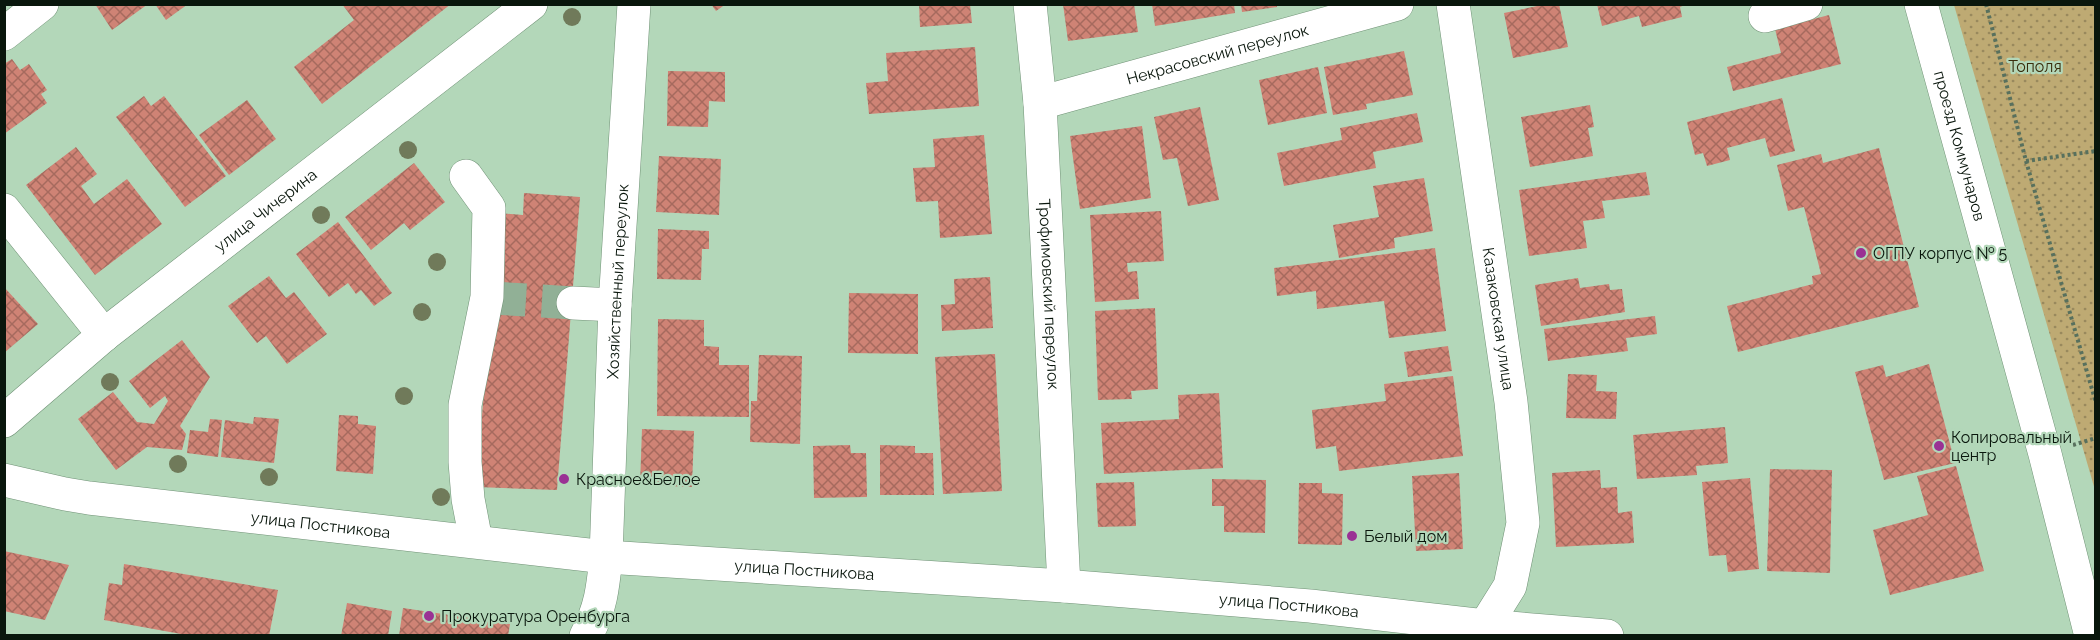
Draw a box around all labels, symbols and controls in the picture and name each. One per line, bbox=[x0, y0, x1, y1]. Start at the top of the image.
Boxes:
street label: Некрасовский переулок bbox=[1124, 20, 1311, 88]
park label: Тополя bbox=[2008, 57, 2062, 76]
street label: проезд Коммунаров bbox=[1930, 69, 1990, 223]
street label: улица Чичерина bbox=[210, 164, 320, 256]
street label: Хозяйственный переулок bbox=[603, 183, 632, 379]
street label: Трофимовский переулок bbox=[1035, 198, 1064, 390]
place label: ОГПУ корпус № 5 bbox=[1873, 244, 2008, 263]
street label: Казаковская улица bbox=[1479, 246, 1519, 391]
marker: ОГПУ корпус № 5 bbox=[1854, 246, 1868, 260]
place label: Копировальный центр bbox=[1951, 428, 2072, 465]
marker: Копировальный центр bbox=[1932, 439, 1946, 453]
place label: Красное&Белое bbox=[576, 470, 700, 489]
marker: Красное&Белое bbox=[557, 472, 571, 486]
street label: улица Постникова bbox=[250, 507, 391, 542]
place label: Белый дом bbox=[1364, 527, 1447, 546]
marker: Белый дом bbox=[1345, 529, 1359, 543]
street label: улица Постникова bbox=[734, 556, 875, 583]
street label: улица Постникова bbox=[1218, 589, 1360, 621]
place label: Прокуратура Оренбурга bbox=[441, 607, 630, 626]
marker: Прокуратура Оренбурга bbox=[422, 609, 436, 623]

